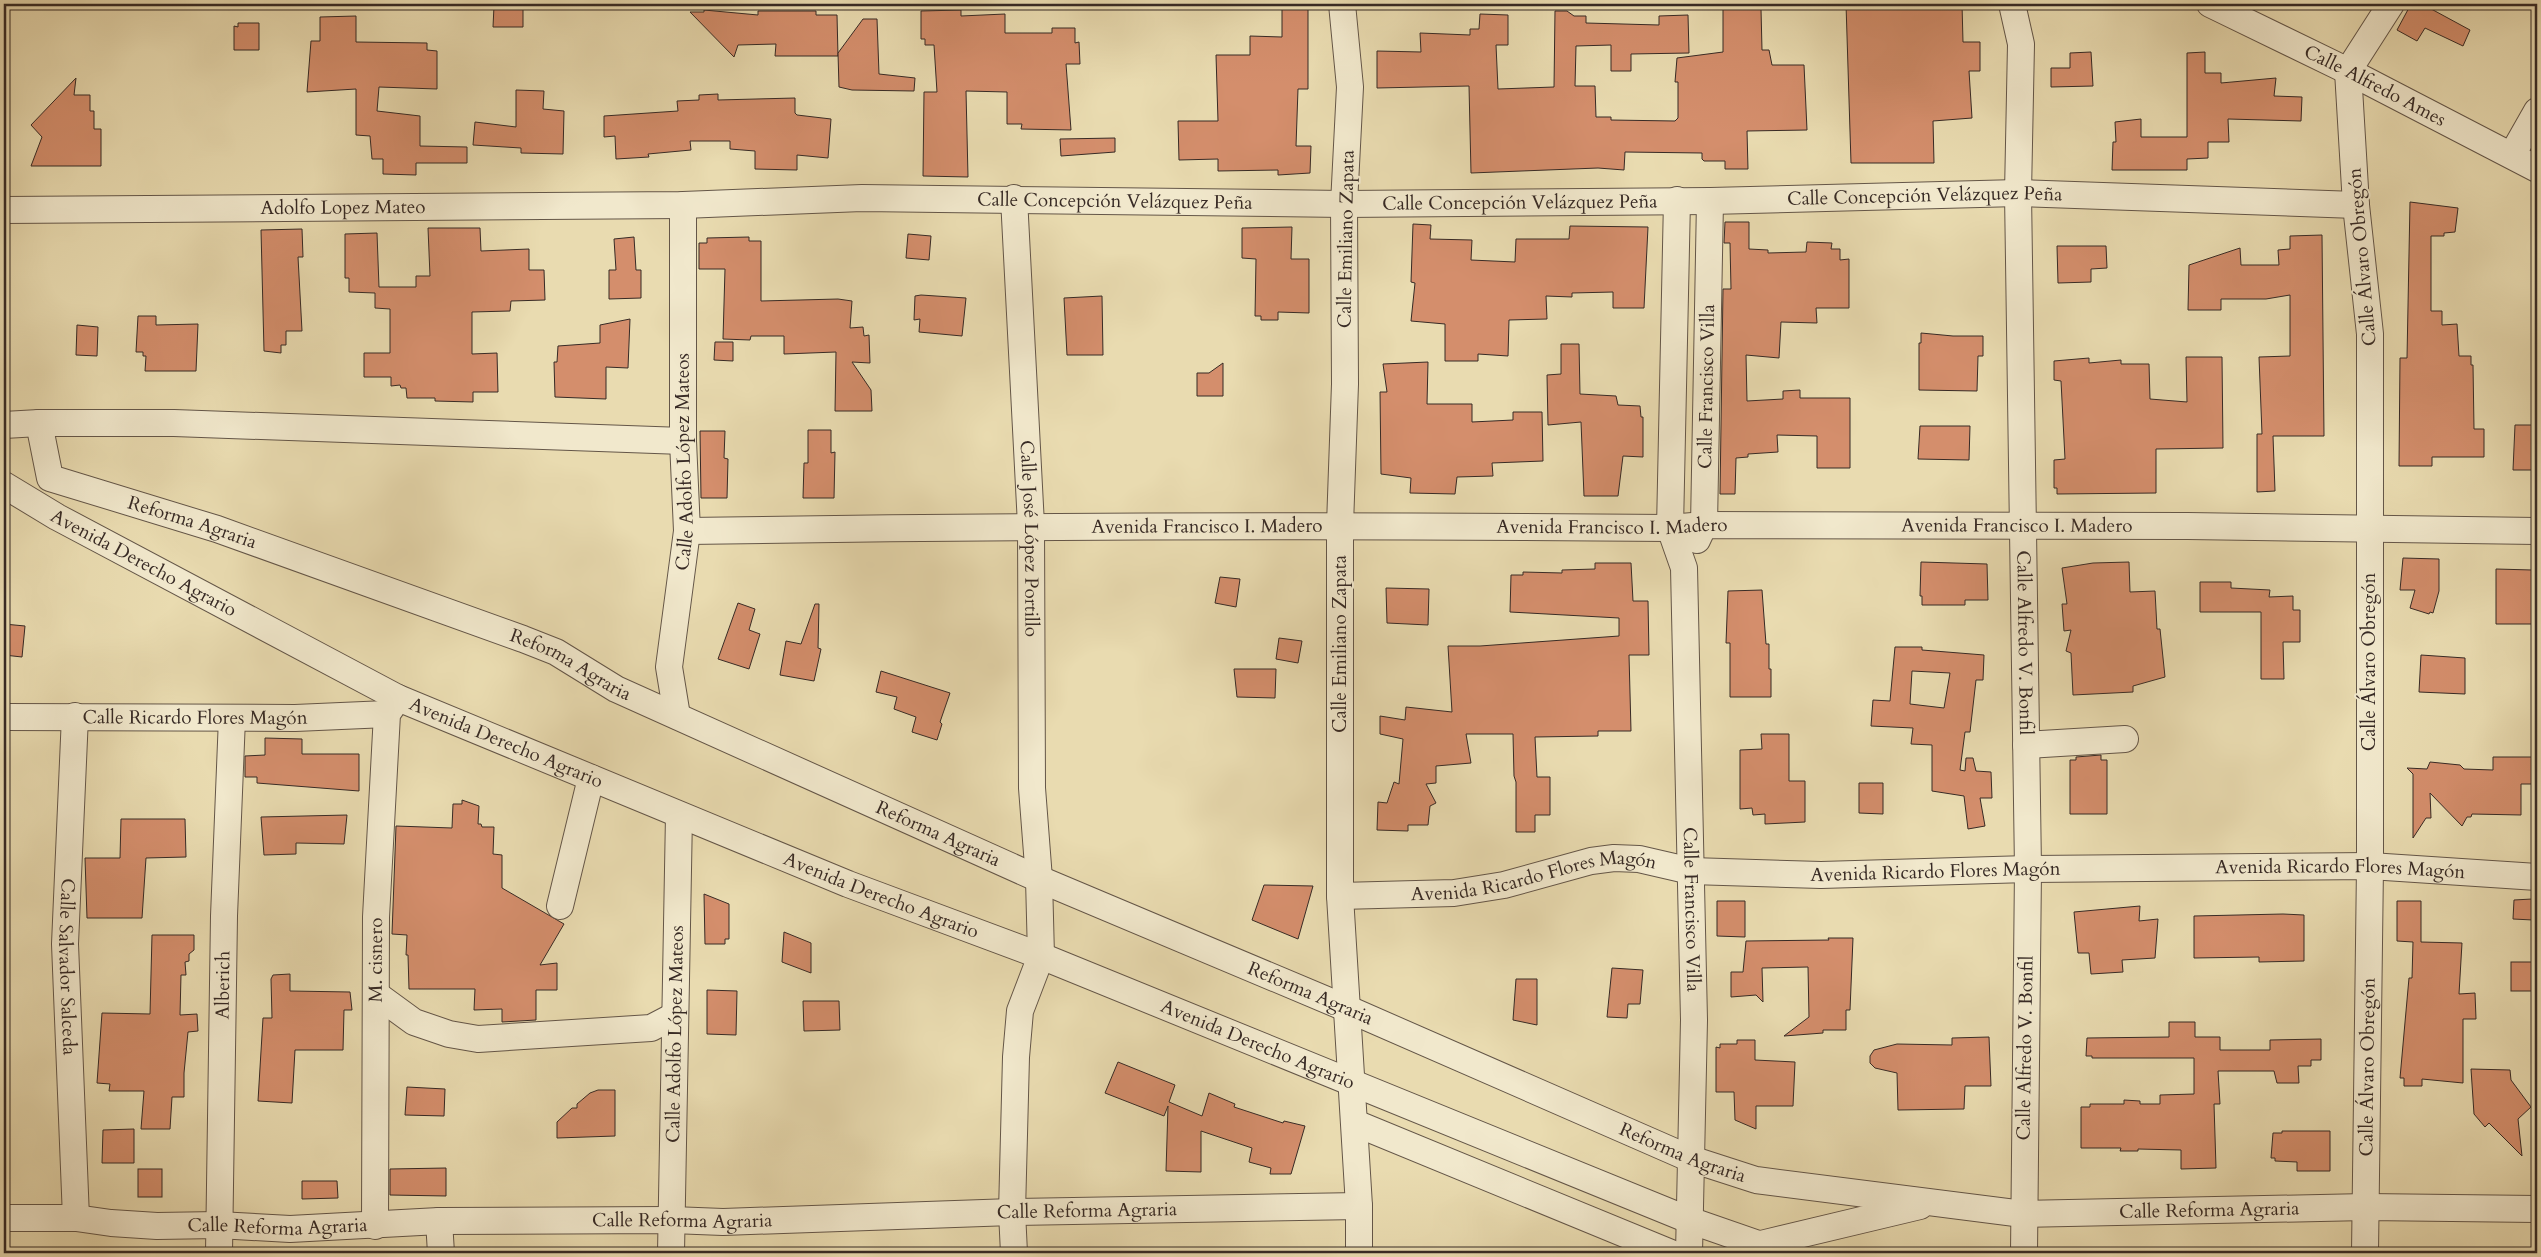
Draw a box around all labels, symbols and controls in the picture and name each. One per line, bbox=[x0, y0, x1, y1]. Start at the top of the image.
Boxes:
street label: Calle Alfredo Ames bbox=[2300, 39, 2450, 133]
street label: Calle Emiliano Zapata bbox=[1331, 150, 1361, 328]
street label: Calle Álvaro Obregón bbox=[2341, 167, 2383, 347]
street label: Calle Concepción Velázquez Peña bbox=[1787, 180, 2063, 212]
street label: Calle Concepción Velázquez Peña bbox=[977, 186, 1253, 216]
street label: Calle Concepción Velázquez Peña bbox=[1382, 188, 1658, 217]
street label: Adolfo Lopez Mateo bbox=[260, 194, 426, 221]
street label: Calle Francisco Villa bbox=[1692, 304, 1721, 469]
street label: Calle Adolfo López Mateos bbox=[669, 353, 700, 572]
street label: Calle José López Portillo bbox=[1014, 440, 1044, 637]
street label: Reforma Agraria bbox=[125, 489, 260, 555]
street label: Avenida Derecho Agrario bbox=[46, 503, 241, 623]
street label: Avenida Francisco I. Madero bbox=[1496, 512, 1727, 541]
street label: Avenida Francisco I. Madero bbox=[1901, 512, 2132, 539]
street label: Avenida Francisco I. Madero bbox=[1091, 513, 1323, 540]
street label: Calle Alfredo V. Bonfil bbox=[2010, 550, 2039, 736]
street label: Calle Emiliano Zapata bbox=[1327, 555, 1353, 733]
street label: Calle Álvaro Obregón bbox=[2356, 573, 2382, 751]
street label: Reforma Agraria bbox=[506, 622, 635, 707]
street label: Avenida Derecho Agrario bbox=[405, 691, 607, 794]
street label: Calle Ricardo Flores Magón bbox=[82, 704, 308, 731]
street label: Reforma Agraria bbox=[872, 794, 1005, 873]
street label: Calle Francisco Villa bbox=[1677, 827, 1706, 992]
street label: Avenida Ricardo Flores Magón bbox=[1411, 845, 1660, 907]
street label: Avenida Derecho Agrario bbox=[780, 846, 983, 945]
street label: Avenida Ricardo Flores Magón bbox=[2215, 853, 2466, 885]
street label: Avenida Ricardo Flores Magón bbox=[1810, 856, 2061, 888]
street label: Calle Salvador Salceda bbox=[52, 878, 82, 1056]
street label: M. cisnero bbox=[363, 918, 389, 1002]
street label: Calle Adolfo López Mateos bbox=[660, 925, 690, 1143]
street label: Alberich bbox=[209, 950, 236, 1020]
street label: Reforma Agraria bbox=[1244, 955, 1377, 1031]
street label: Calle Alfredo V. Bonfil bbox=[2010, 955, 2040, 1141]
street label: Calle Álvaro Obregón bbox=[2353, 977, 2382, 1157]
street label: Avenida Derecho Agrario bbox=[1157, 993, 1359, 1096]
street label: Reforma Agraria bbox=[1615, 1116, 1749, 1189]
street label: Calle Reforma Agraria bbox=[2119, 1195, 2300, 1225]
street label: Calle Reforma Agraria bbox=[996, 1196, 1177, 1226]
street label: Calle Reforma Agraria bbox=[592, 1207, 773, 1235]
street label: Calle Reforma Agraria bbox=[187, 1212, 368, 1242]

